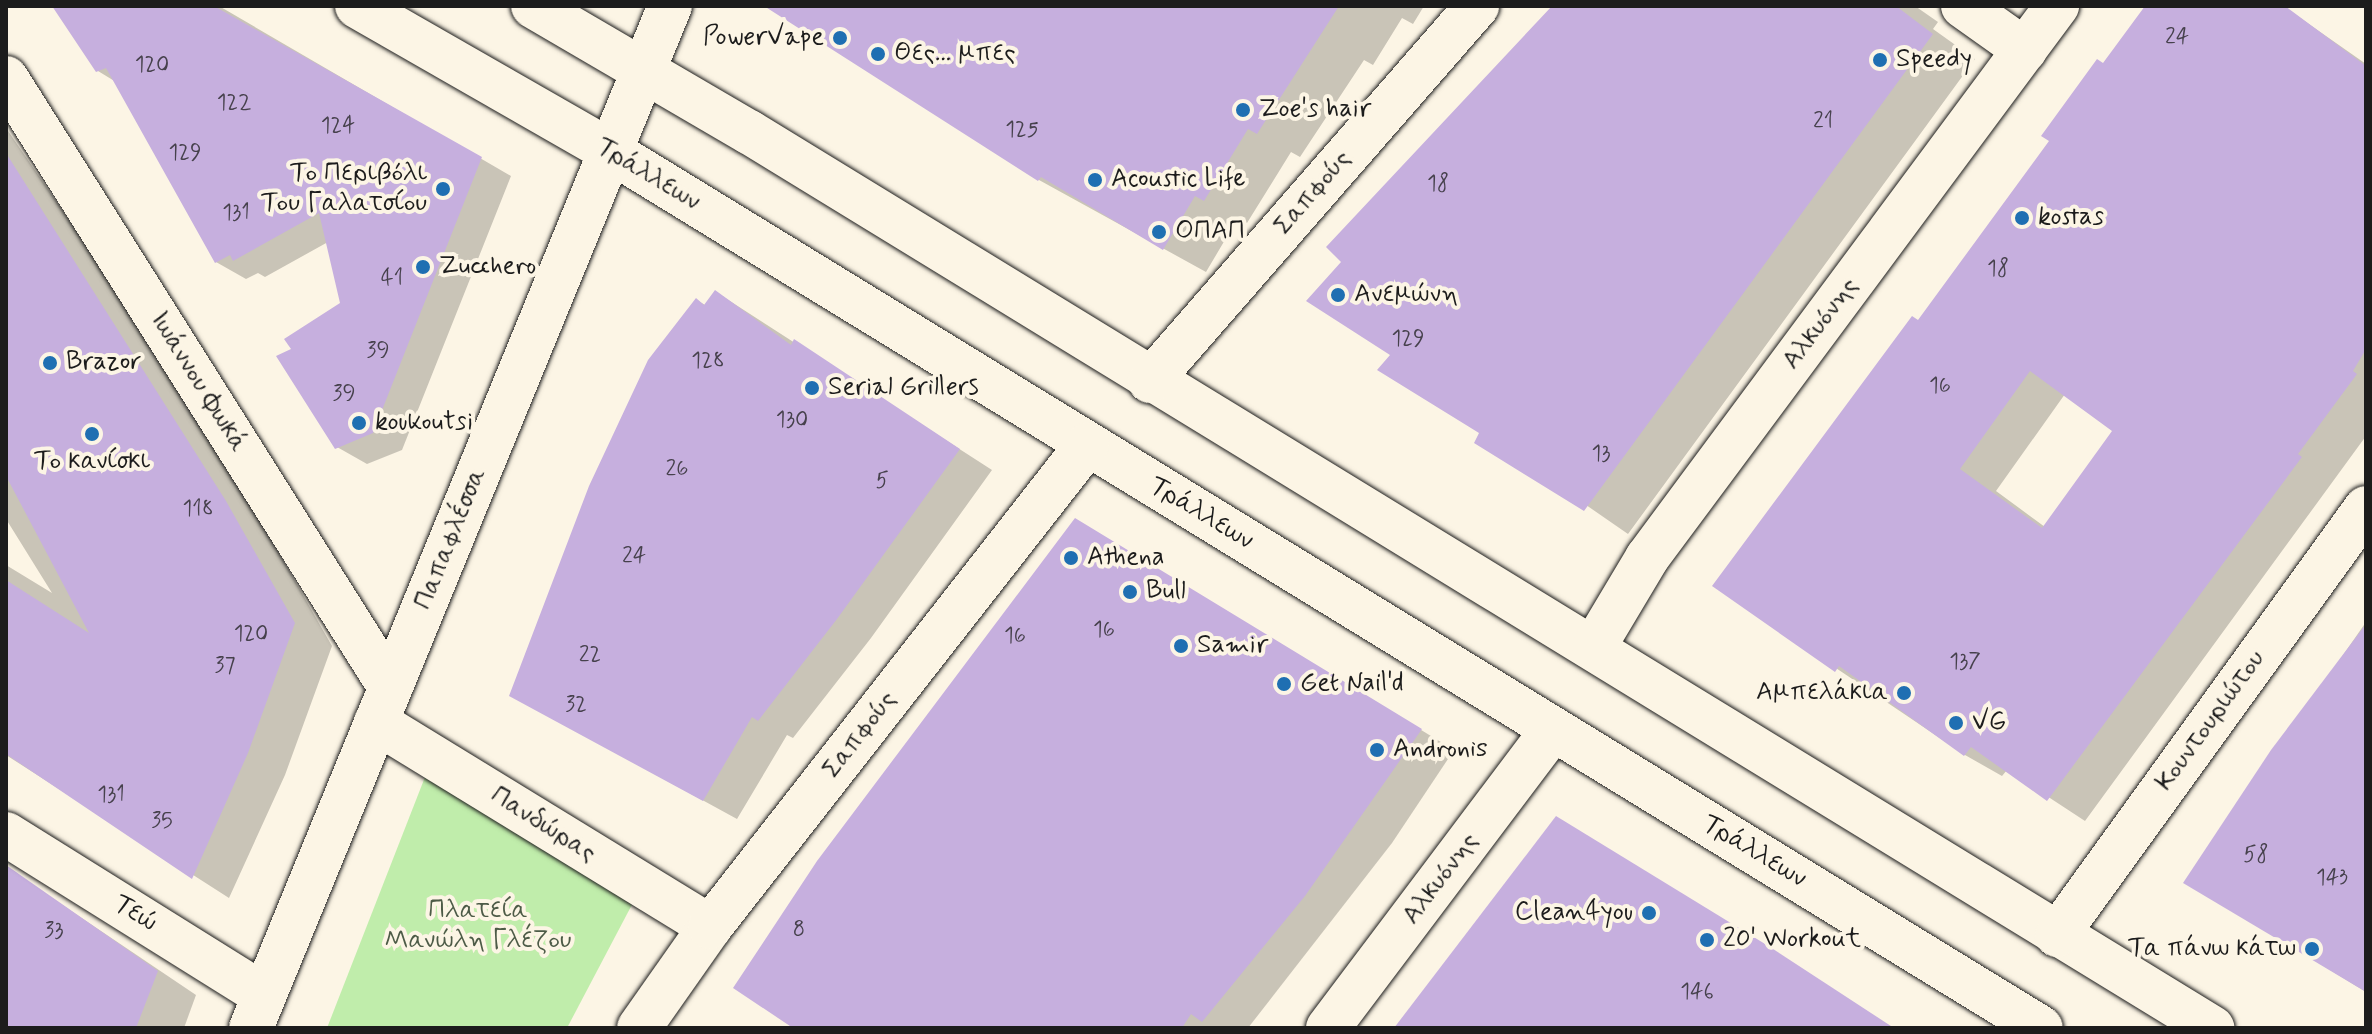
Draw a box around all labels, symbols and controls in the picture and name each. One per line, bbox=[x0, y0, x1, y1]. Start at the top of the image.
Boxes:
place label: PowerVape bbox=[703, 22, 824, 54]
house number: 24 bbox=[2165, 25, 2189, 51]
marker: PowerVape bbox=[831, 29, 849, 47]
place label: Θες... μπες bbox=[894, 38, 1016, 70]
place label: Speedy bbox=[1896, 44, 1972, 76]
marker: Θες... μπες bbox=[869, 45, 887, 63]
marker: Speedy bbox=[1871, 51, 1889, 69]
house number: 120 bbox=[135, 53, 169, 79]
house number: 122 bbox=[217, 91, 251, 117]
place label: Zoe's hair bbox=[1259, 94, 1369, 126]
marker: Zoe's hair bbox=[1234, 101, 1252, 119]
house number: 21 bbox=[1813, 109, 1833, 135]
house number: 124 bbox=[321, 114, 355, 140]
house number: 125 bbox=[1005, 118, 1039, 144]
street label: Τράλλεων bbox=[590, 132, 706, 218]
house number: 129 bbox=[168, 141, 202, 167]
street label: Σαπφούς bbox=[1268, 144, 1358, 242]
place label: Το Περιβόλι Του Γαλατσίου bbox=[261, 158, 427, 220]
place label: Acoustic Life bbox=[1111, 164, 1249, 196]
marker: Acoustic Life bbox=[1086, 171, 1104, 189]
house number: 18 bbox=[1427, 172, 1449, 198]
marker: Το Περιβόλι Του Γαλατσίου bbox=[434, 180, 452, 198]
house number: 131 bbox=[222, 201, 250, 227]
place label: kostas bbox=[2038, 202, 2104, 234]
marker: kostas bbox=[2013, 209, 2031, 227]
place label: ΟΠΑΠ bbox=[1175, 216, 1245, 248]
marker: ΟΠΑΠ bbox=[1150, 223, 1168, 241]
place label: Zucchero bbox=[439, 251, 536, 283]
house number: 18 bbox=[1987, 257, 2009, 283]
marker: Zucchero bbox=[414, 258, 432, 276]
house number: 41 bbox=[381, 266, 403, 292]
street label: Αλκυόνης bbox=[1776, 272, 1866, 376]
place label: Ανεμώνη bbox=[1354, 279, 1458, 311]
marker: Ανεμώνη bbox=[1329, 286, 1347, 304]
street label: Ιωάννου Φωκά bbox=[142, 306, 254, 458]
house number: 129 bbox=[1391, 327, 1425, 353]
house number: 39 bbox=[366, 339, 390, 365]
place label: Brazor bbox=[66, 347, 141, 379]
house number: 128 bbox=[691, 349, 725, 375]
marker: Brazor bbox=[41, 354, 59, 372]
place label: Serial Grillers bbox=[828, 372, 979, 404]
house number: 16 bbox=[1929, 374, 1951, 400]
marker: Serial Grillers bbox=[803, 379, 821, 397]
house number: 39 bbox=[332, 382, 356, 408]
place label: koukoutsi bbox=[375, 407, 473, 439]
house number: 130 bbox=[776, 408, 808, 434]
marker: koukoutsi bbox=[350, 414, 368, 432]
marker: Το κανίσκι bbox=[83, 425, 101, 443]
house number: 13 bbox=[1591, 442, 1611, 468]
place label: Το κανίσκι bbox=[34, 446, 150, 478]
house number: 26 bbox=[666, 457, 688, 483]
street label: Παπαφλέσσα bbox=[408, 464, 494, 614]
house number: 5 bbox=[875, 469, 889, 495]
street label: Τράλλεων bbox=[1143, 471, 1259, 557]
house number: 118 bbox=[182, 497, 214, 523]
place label: Athena bbox=[1087, 542, 1165, 574]
house number: 24 bbox=[622, 544, 646, 570]
marker: Athena bbox=[1062, 549, 1080, 567]
place label: Bull bbox=[1146, 576, 1186, 608]
marker: Bull bbox=[1121, 583, 1139, 601]
house number: 16 bbox=[1093, 618, 1115, 644]
house number: 120 bbox=[234, 622, 268, 648]
house number: 16 bbox=[1004, 624, 1026, 650]
place label: Samir bbox=[1197, 630, 1268, 662]
marker: Samir bbox=[1172, 637, 1190, 655]
house number: 22 bbox=[579, 643, 601, 669]
street label: Κουντουριώτου bbox=[2150, 645, 2272, 797]
house number: 137 bbox=[1949, 650, 1981, 676]
house number: 37 bbox=[214, 654, 236, 680]
place label: Get Nail'd bbox=[1300, 668, 1406, 700]
marker: Get Nail'd bbox=[1275, 675, 1293, 693]
place label: Αμπελάκια bbox=[1756, 677, 1888, 709]
marker: Αμπελάκια bbox=[1895, 684, 1913, 702]
street label: Σαπφούς bbox=[816, 685, 904, 785]
house number: 32 bbox=[565, 693, 587, 719]
place label: VG bbox=[1972, 707, 2006, 739]
marker: VG bbox=[1947, 714, 1965, 732]
place label: Andronis bbox=[1393, 734, 1488, 766]
marker: Andronis bbox=[1368, 741, 1386, 759]
street label: Πανδώρας bbox=[485, 780, 601, 870]
house number: 131 bbox=[97, 783, 125, 809]
house number: 35 bbox=[151, 809, 173, 835]
street label: Τράλλεων bbox=[1696, 809, 1812, 895]
street label: Αλκυόνης bbox=[1396, 827, 1486, 931]
house number: 58 bbox=[2243, 843, 2269, 869]
house number: 143 bbox=[2316, 866, 2348, 892]
street label: Τεώ bbox=[107, 889, 163, 939]
park label: Πλατεία Μανώλη Γλέζου bbox=[384, 895, 572, 956]
place label: Clean4you bbox=[1515, 897, 1633, 929]
marker: Clean4you bbox=[1640, 904, 1658, 922]
house number: 8 bbox=[793, 918, 805, 944]
house number: 33 bbox=[44, 919, 64, 945]
place label: 20' Workout bbox=[1723, 924, 1861, 956]
marker: 20' Workout bbox=[1698, 931, 1716, 949]
place label: Τα πάνω κάτω bbox=[2128, 933, 2296, 965]
marker: Τα πάνω κάτω bbox=[2303, 940, 2321, 958]
house number: 146 bbox=[1680, 980, 1714, 1006]

